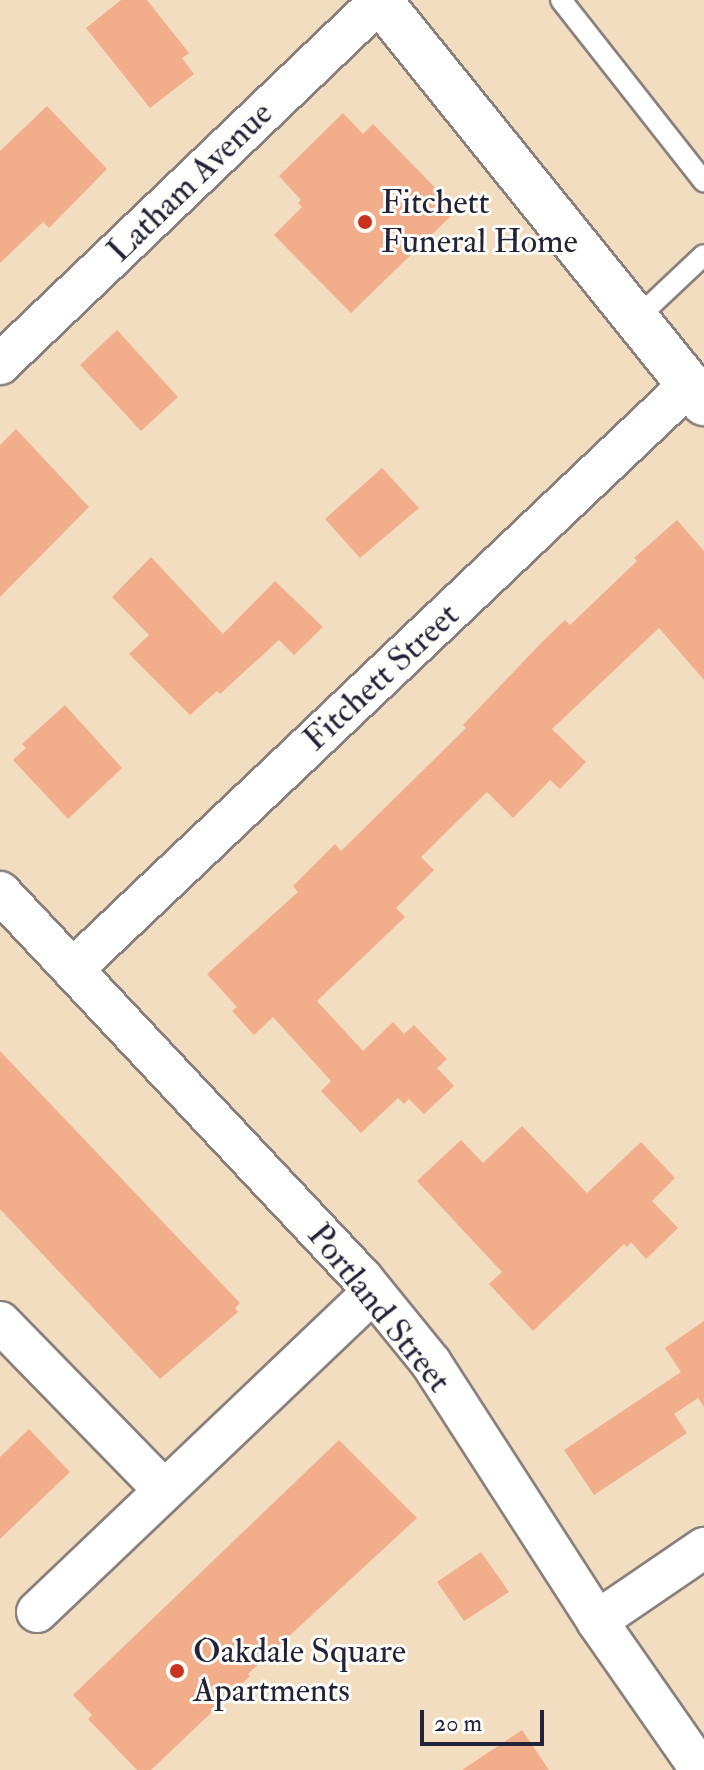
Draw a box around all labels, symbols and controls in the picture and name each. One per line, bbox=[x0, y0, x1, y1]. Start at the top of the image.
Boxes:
street label: Latham Avenue bbox=[99, 93, 281, 271]
place label: Fitchett Funeral Home bbox=[381, 182, 578, 262]
marker: Fitchett Funeral Home bbox=[356, 213, 374, 231]
street label: Fitchett Street bbox=[295, 595, 467, 759]
street label: Portland Street bbox=[299, 1216, 459, 1400]
place label: Oakdale Square Apartments bbox=[193, 1631, 406, 1710]
marker: Oakdale Square Apartments bbox=[168, 1662, 186, 1680]
scale bar bbox=[424, 1694, 548, 1744]
text: 20 m bbox=[434, 1708, 482, 1739]

